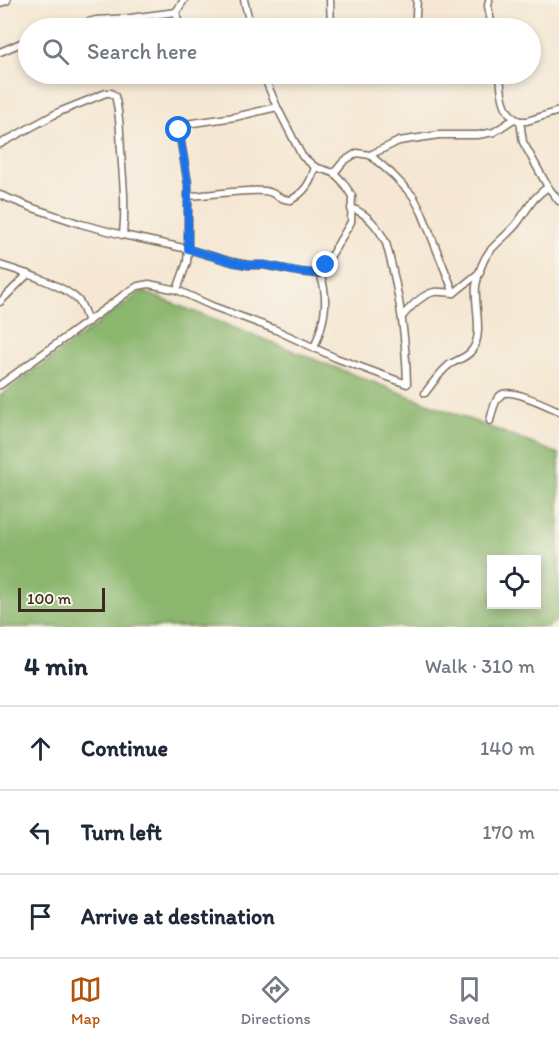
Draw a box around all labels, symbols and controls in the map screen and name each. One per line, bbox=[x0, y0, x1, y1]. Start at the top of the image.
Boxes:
search box bbox=[18, 18, 541, 84]
icon: search bbox=[39, 35, 72, 68]
text: Search here bbox=[87, 38, 197, 65]
route start bbox=[165, 116, 191, 142]
route end bbox=[312, 251, 338, 277]
map controls bbox=[487, 555, 541, 609]
button: locate bbox=[487, 555, 541, 609]
scale bar bbox=[18, 585, 105, 612]
text: 100 m bbox=[27, 589, 71, 608]
text: 4 min bbox=[24, 650, 88, 682]
text: Walk · 310 m bbox=[425, 654, 535, 678]
icon: ahead bbox=[24, 732, 57, 765]
text: Continue bbox=[81, 735, 168, 762]
text: 140 m bbox=[480, 736, 535, 760]
icon: left bbox=[24, 816, 57, 849]
text: Turn left bbox=[81, 819, 162, 846]
text: 170 m bbox=[482, 820, 535, 844]
icon: arrive bbox=[24, 900, 57, 933]
text: Arrive at destination bbox=[81, 903, 275, 930]
tab: Map bbox=[69, 973, 102, 1028]
tab: Directions bbox=[240, 973, 311, 1028]
tab: Saved bbox=[449, 973, 490, 1028]

